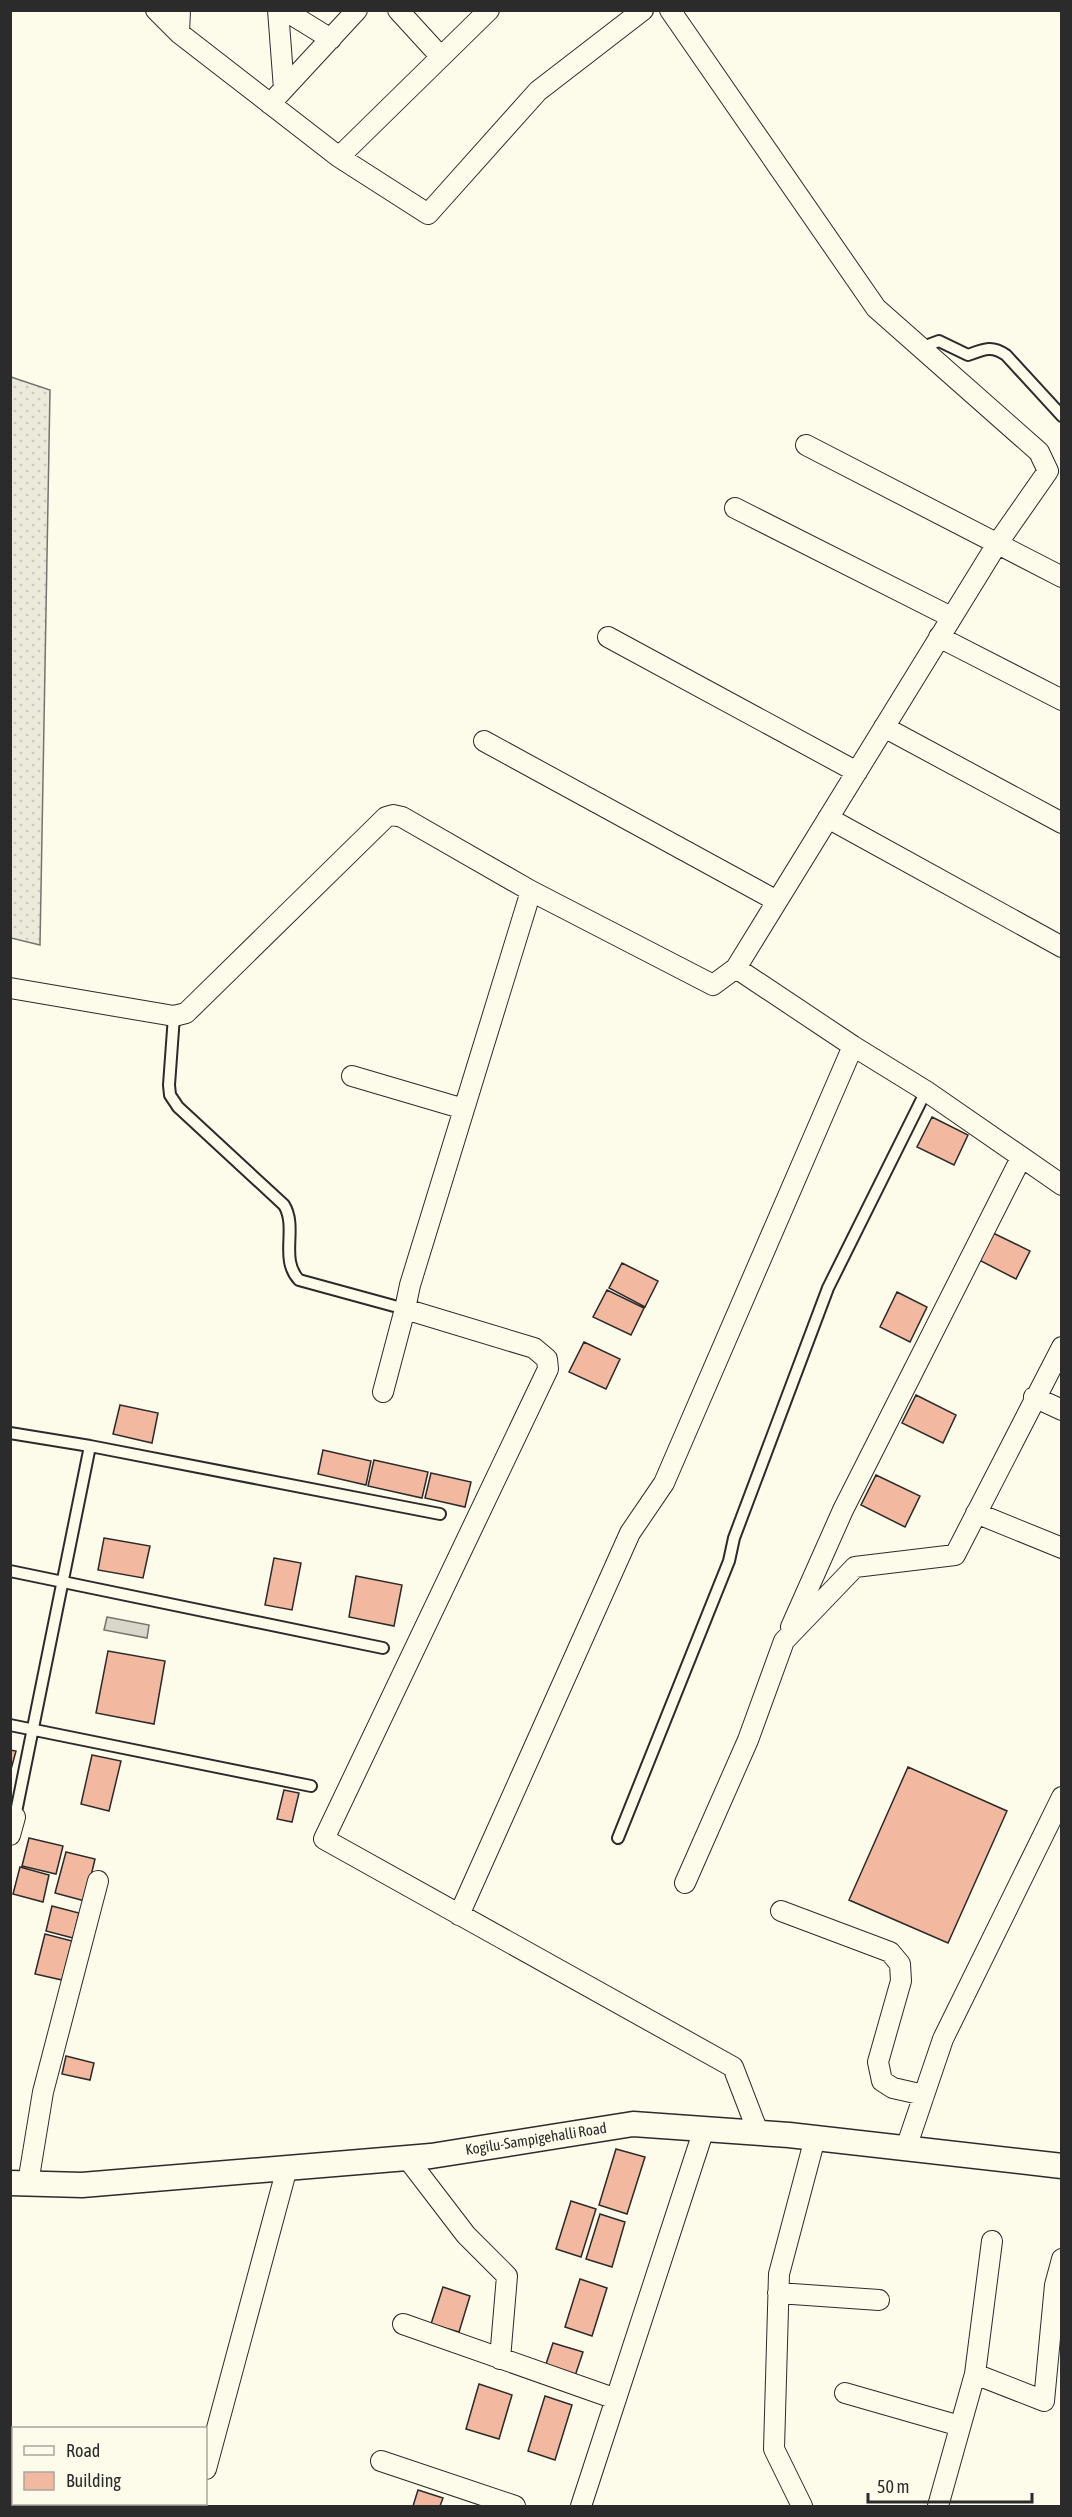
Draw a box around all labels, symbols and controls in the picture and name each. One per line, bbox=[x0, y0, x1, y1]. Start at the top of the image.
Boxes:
street label: Kogilu-Sampigehalli Road bbox=[464, 2119, 608, 2158]
legend bbox=[12, 2427, 207, 2505]
text: Road bbox=[66, 2440, 100, 2461]
scale bar bbox=[868, 2466, 1032, 2504]
text: Building bbox=[66, 2470, 121, 2491]
text: 50 m bbox=[877, 2476, 909, 2497]

